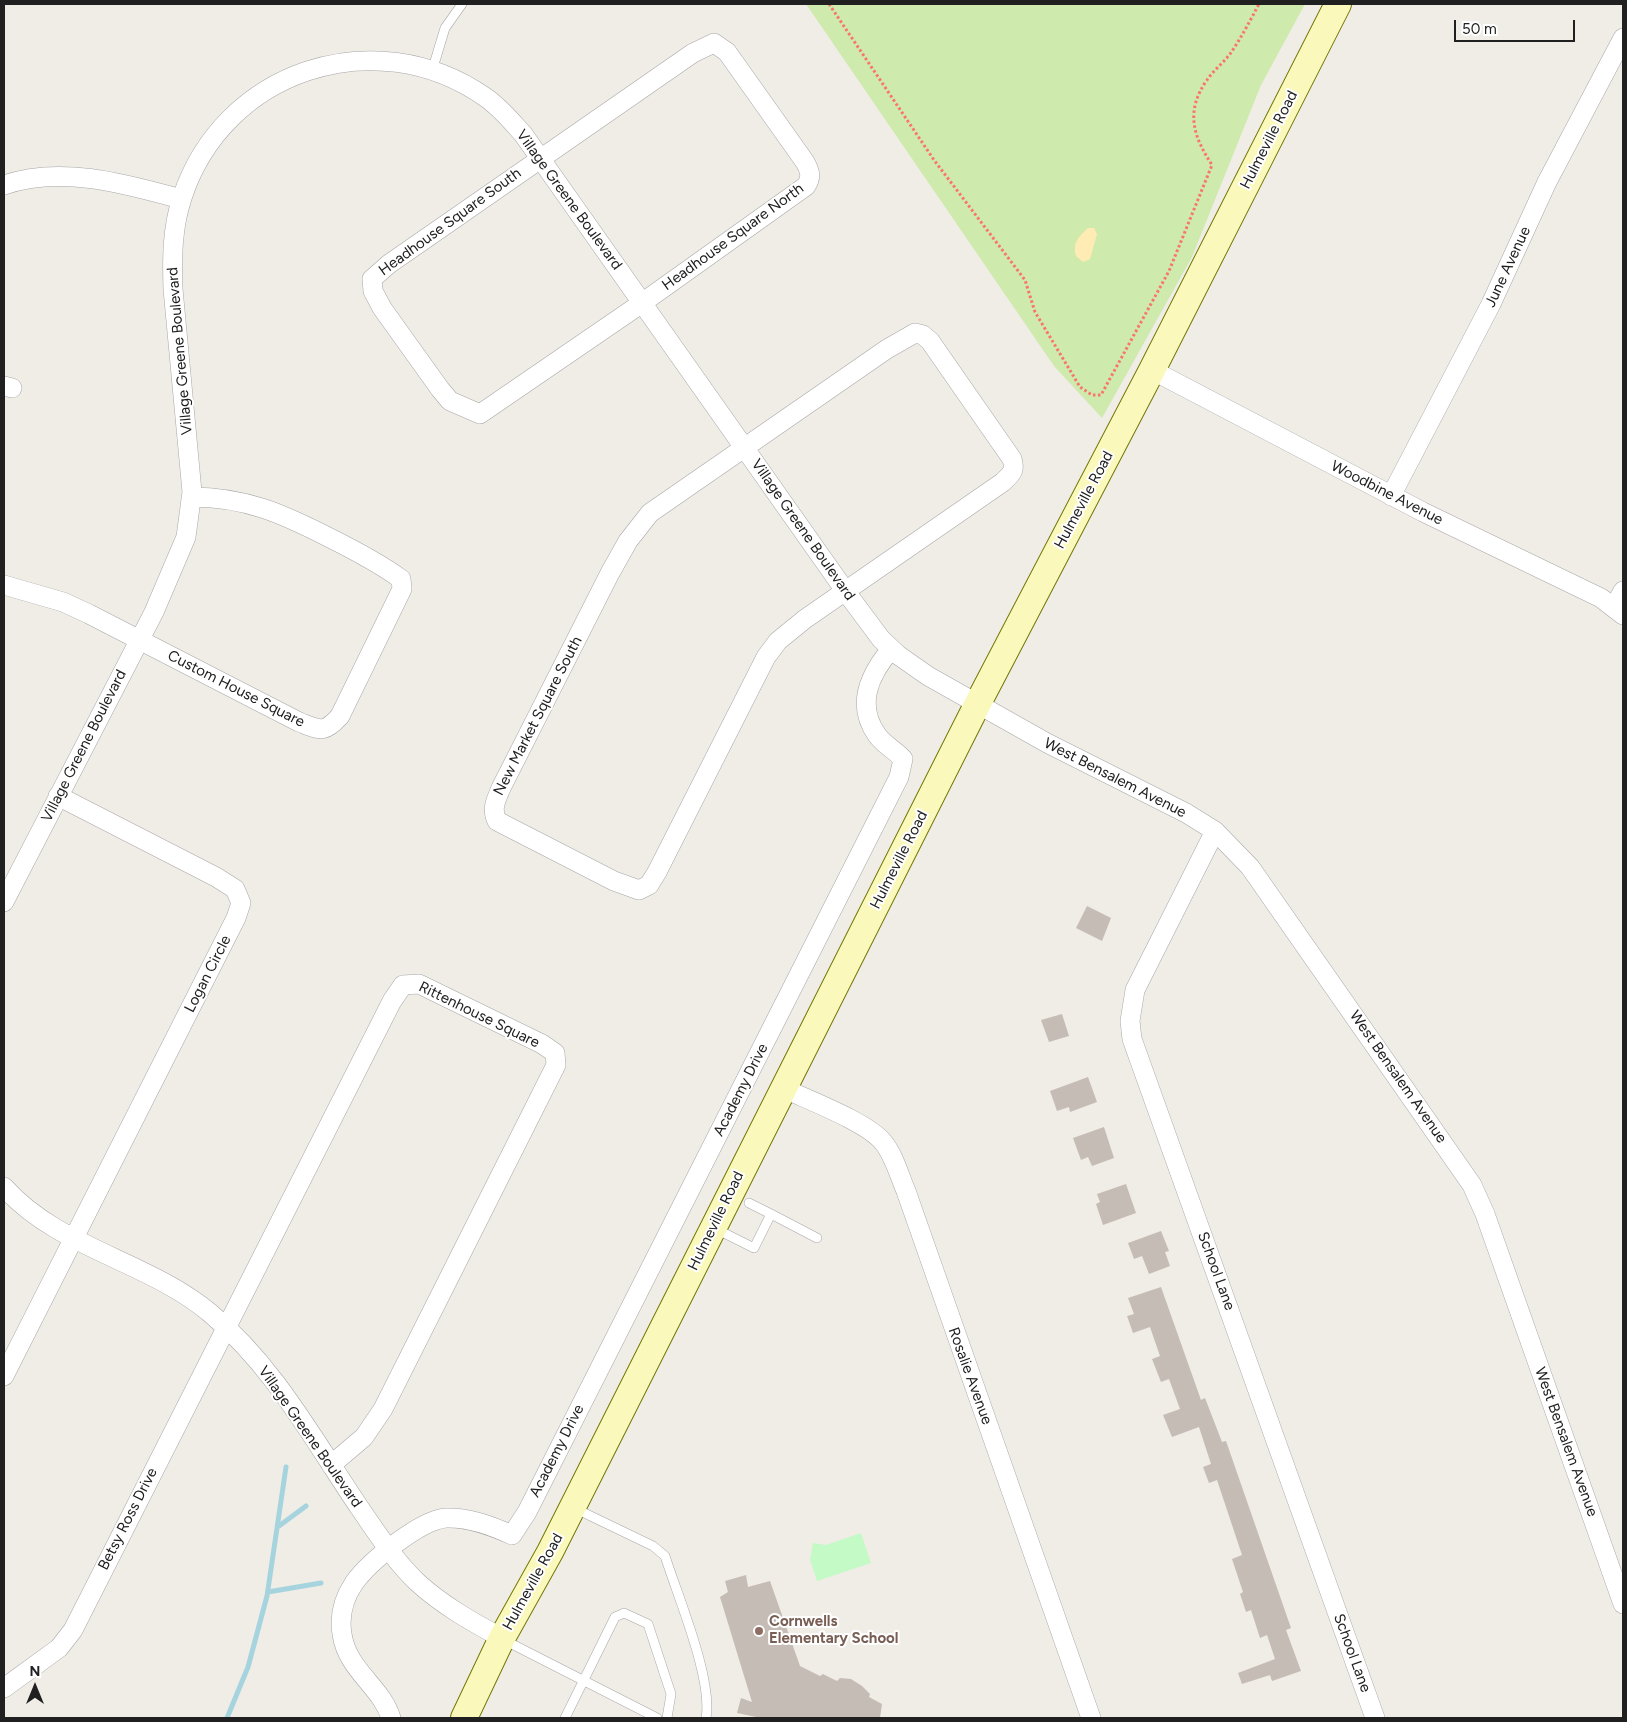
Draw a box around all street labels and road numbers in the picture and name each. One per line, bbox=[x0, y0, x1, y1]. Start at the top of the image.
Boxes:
street label: Hulmeville Road bbox=[1236, 88, 1302, 192]
street label: Village Greene Boulevard bbox=[512, 127, 626, 273]
street label: Headhouse Square South bbox=[375, 164, 525, 280]
street label: Headhouse Square North bbox=[659, 180, 807, 294]
street label: June Avenue bbox=[1481, 224, 1535, 310]
street label: Village Greene Boulevard bbox=[164, 266, 196, 436]
street label: Hulmeville Road bbox=[1051, 448, 1117, 552]
street label: Village Greene Boulevard bbox=[747, 456, 859, 604]
street label: Woodbine Avenue bbox=[1328, 457, 1446, 529]
street label: New Market Square South bbox=[490, 633, 586, 799]
street label: Custom House Square bbox=[164, 647, 308, 731]
street label: Village Greene Boulevard bbox=[38, 667, 130, 825]
street label: West Bensalem Avenue bbox=[1041, 734, 1189, 822]
street label: Hulmeville Road bbox=[866, 808, 932, 912]
street label: Logan Circle bbox=[181, 932, 235, 1016]
street label: Rittenhouse Square bbox=[416, 978, 542, 1052]
street label: West Bensalem Avenue bbox=[1345, 1007, 1451, 1147]
street label: Academy Drive bbox=[710, 1041, 772, 1139]
street label: Hulmeville Road bbox=[684, 1169, 748, 1273]
street label: School Lane bbox=[1194, 1229, 1238, 1313]
street label: Rosalie Avenue bbox=[944, 1325, 996, 1427]
street label: Village Greene Boulevard bbox=[254, 1363, 366, 1511]
street label: West Bensalem Avenue bbox=[1531, 1365, 1601, 1519]
street label: Academy Drive bbox=[526, 1402, 588, 1500]
street label: Betsy Ross Drive bbox=[95, 1465, 161, 1573]
street label: Hulmeville Road bbox=[499, 1530, 567, 1634]
street label: School Lane bbox=[1330, 1611, 1374, 1695]

